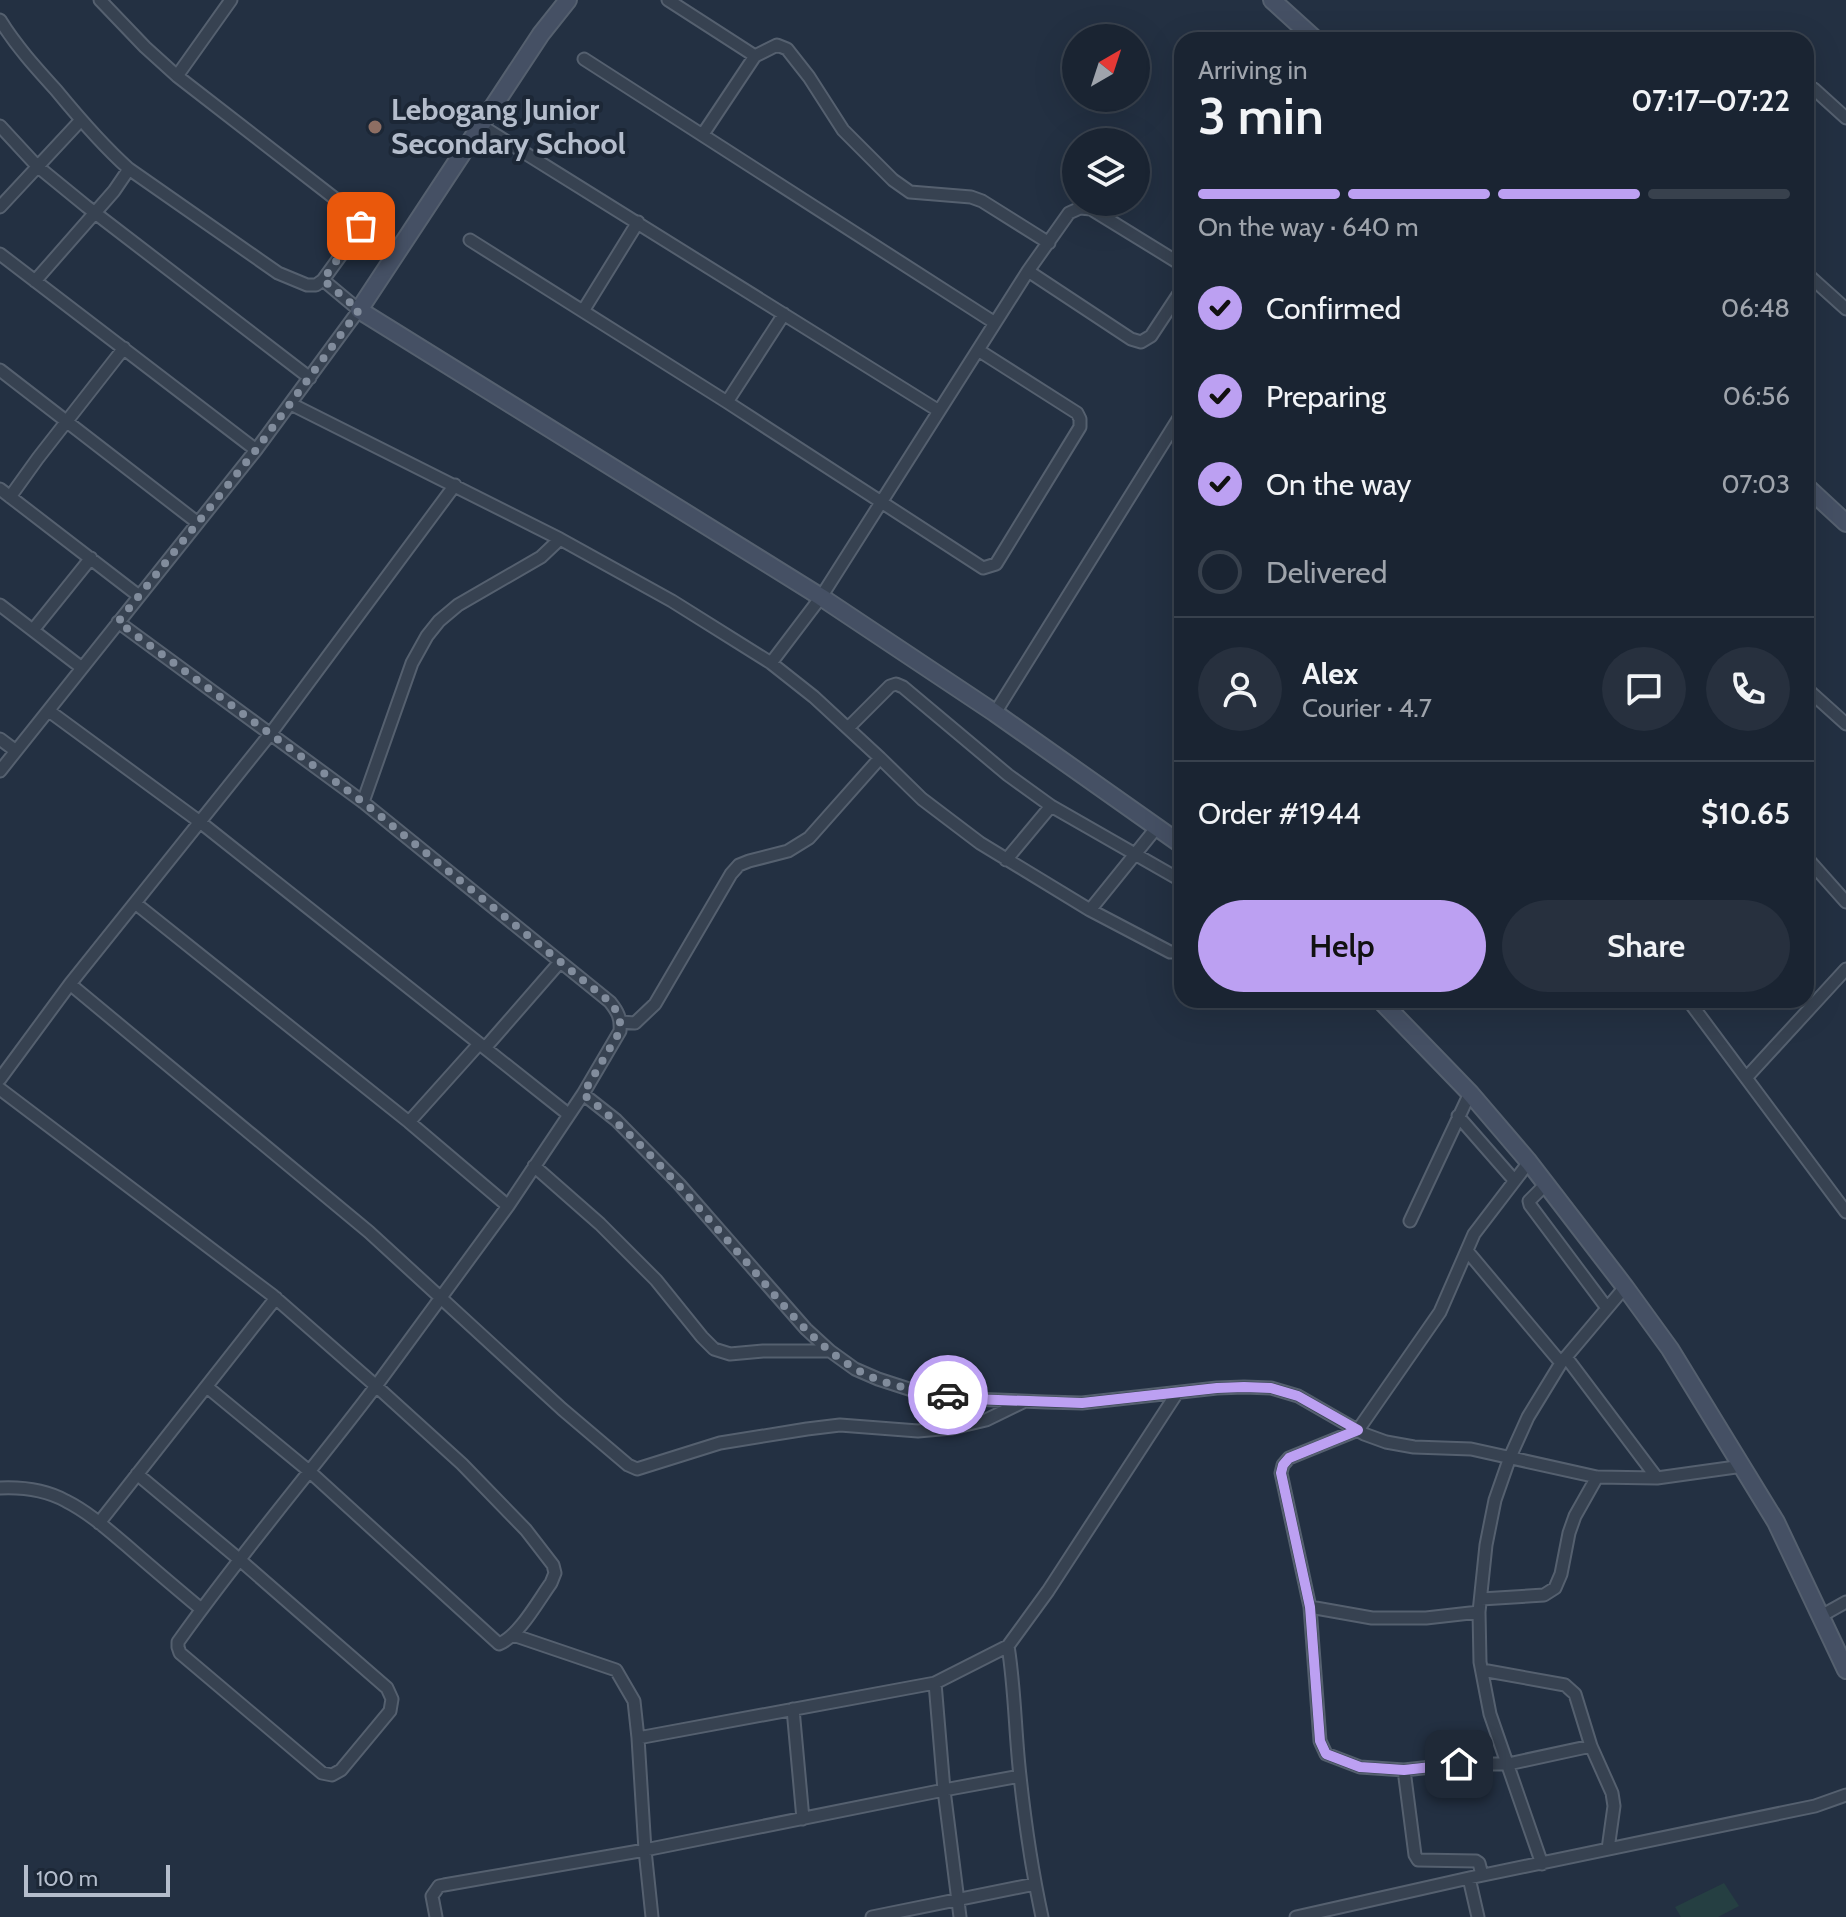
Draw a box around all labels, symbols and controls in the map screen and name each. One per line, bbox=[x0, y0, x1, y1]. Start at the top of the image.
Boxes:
north arrow bbox=[1062, 24, 1150, 112]
map controls bbox=[1062, 24, 1150, 216]
text: Arriving in bbox=[1198, 54, 1308, 86]
text: 07:17–07:22 bbox=[1631, 82, 1790, 119]
text: 3 min bbox=[1198, 84, 1324, 147]
place label: Lebogang Junior Secondary School bbox=[391, 91, 626, 162]
marker: Lebogang Junior Secondary School bbox=[366, 118, 384, 136]
button: layers bbox=[1062, 128, 1150, 216]
pin bbox=[327, 192, 395, 260]
icon: bag bbox=[339, 204, 383, 248]
text: On the way · 640 m bbox=[1198, 211, 1419, 243]
icon: check bbox=[1198, 286, 1242, 330]
text: Confirmed bbox=[1266, 290, 1401, 327]
text: 06:48 bbox=[1721, 292, 1790, 324]
icon: check bbox=[1198, 374, 1242, 418]
text: Preparing bbox=[1266, 378, 1386, 415]
text: 06:56 bbox=[1723, 380, 1790, 412]
icon: check bbox=[1198, 462, 1242, 506]
text: On the way bbox=[1266, 466, 1411, 503]
text: 07:03 bbox=[1721, 468, 1790, 500]
text: Delivered bbox=[1266, 554, 1387, 591]
button: person bbox=[1198, 647, 1282, 731]
button: chat bbox=[1602, 647, 1686, 731]
button: phone bbox=[1706, 647, 1790, 731]
text: Alex bbox=[1302, 655, 1358, 692]
text: Courier · 4.7 bbox=[1302, 692, 1432, 724]
text: Order #1944 bbox=[1198, 795, 1361, 832]
text: $10.65 bbox=[1701, 795, 1790, 832]
button: Help bbox=[1198, 900, 1486, 992]
button: Share bbox=[1502, 900, 1790, 992]
courier bbox=[908, 1355, 988, 1435]
icon: car bbox=[926, 1373, 970, 1417]
pin bbox=[1425, 1730, 1493, 1798]
icon: home bbox=[1437, 1742, 1481, 1786]
scale bar bbox=[24, 1861, 170, 1897]
text: 100 m bbox=[36, 1865, 98, 1892]

